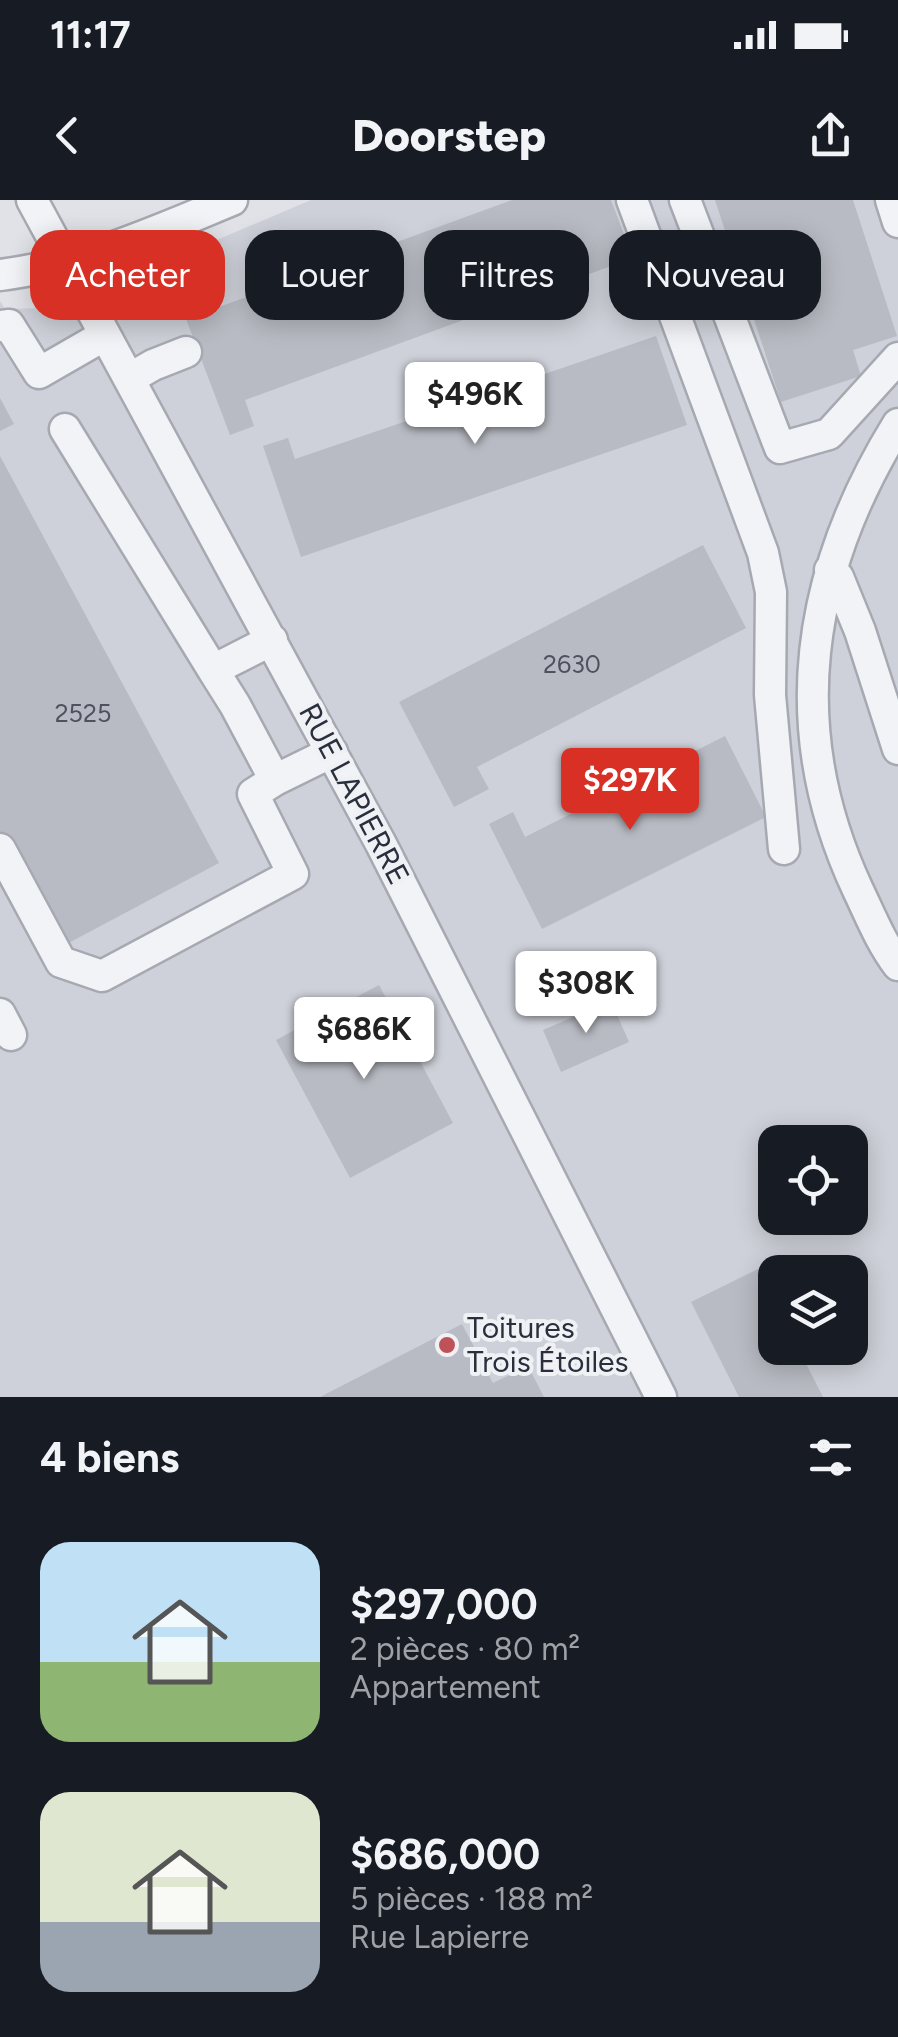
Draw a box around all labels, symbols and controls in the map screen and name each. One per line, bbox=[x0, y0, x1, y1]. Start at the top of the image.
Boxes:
text: 11:17 bbox=[50, 12, 131, 58]
icon: back bbox=[40, 108, 95, 163]
text: Doorstep bbox=[352, 108, 546, 162]
icon: share bbox=[803, 108, 858, 163]
chip: Acheter bbox=[30, 230, 225, 320]
chip: Louer bbox=[245, 230, 404, 320]
chip: Filtres bbox=[424, 230, 589, 320]
chip: Nouveau bbox=[609, 230, 821, 320]
pin: $496K bbox=[405, 362, 545, 447]
text: $496K bbox=[427, 375, 523, 413]
house number: 2630 bbox=[543, 649, 601, 679]
street label: RUE LAPIERRE bbox=[291, 697, 418, 891]
house number: 2525 bbox=[55, 698, 111, 728]
pin: $297K bbox=[560, 748, 700, 833]
text: $297K bbox=[583, 761, 677, 799]
pin: $308K bbox=[516, 951, 656, 1036]
text: $308K bbox=[537, 964, 635, 1002]
pin: $686K bbox=[294, 997, 434, 1082]
text: $686K bbox=[316, 1010, 412, 1048]
map controls bbox=[758, 1125, 868, 1365]
button: locate bbox=[758, 1125, 868, 1235]
button: layers bbox=[758, 1255, 868, 1365]
place label: Toitures Trois Étoiles bbox=[467, 1309, 628, 1380]
marker: Toitures Trois Étoiles bbox=[436, 1334, 458, 1356]
icon: filters bbox=[803, 1430, 858, 1485]
text: 4 biens bbox=[40, 1432, 179, 1483]
text: $297,000 bbox=[350, 1579, 538, 1630]
icon: home bbox=[120, 1582, 240, 1702]
text: 2 pièces · 80 m² bbox=[350, 1630, 580, 1668]
text: Appartement bbox=[350, 1668, 541, 1706]
text: $686,000 bbox=[350, 1829, 540, 1880]
icon: home bbox=[120, 1832, 240, 1952]
text: 5 pièces · 188 m² bbox=[350, 1880, 593, 1918]
text: Rue Lapierre bbox=[350, 1918, 529, 1956]

